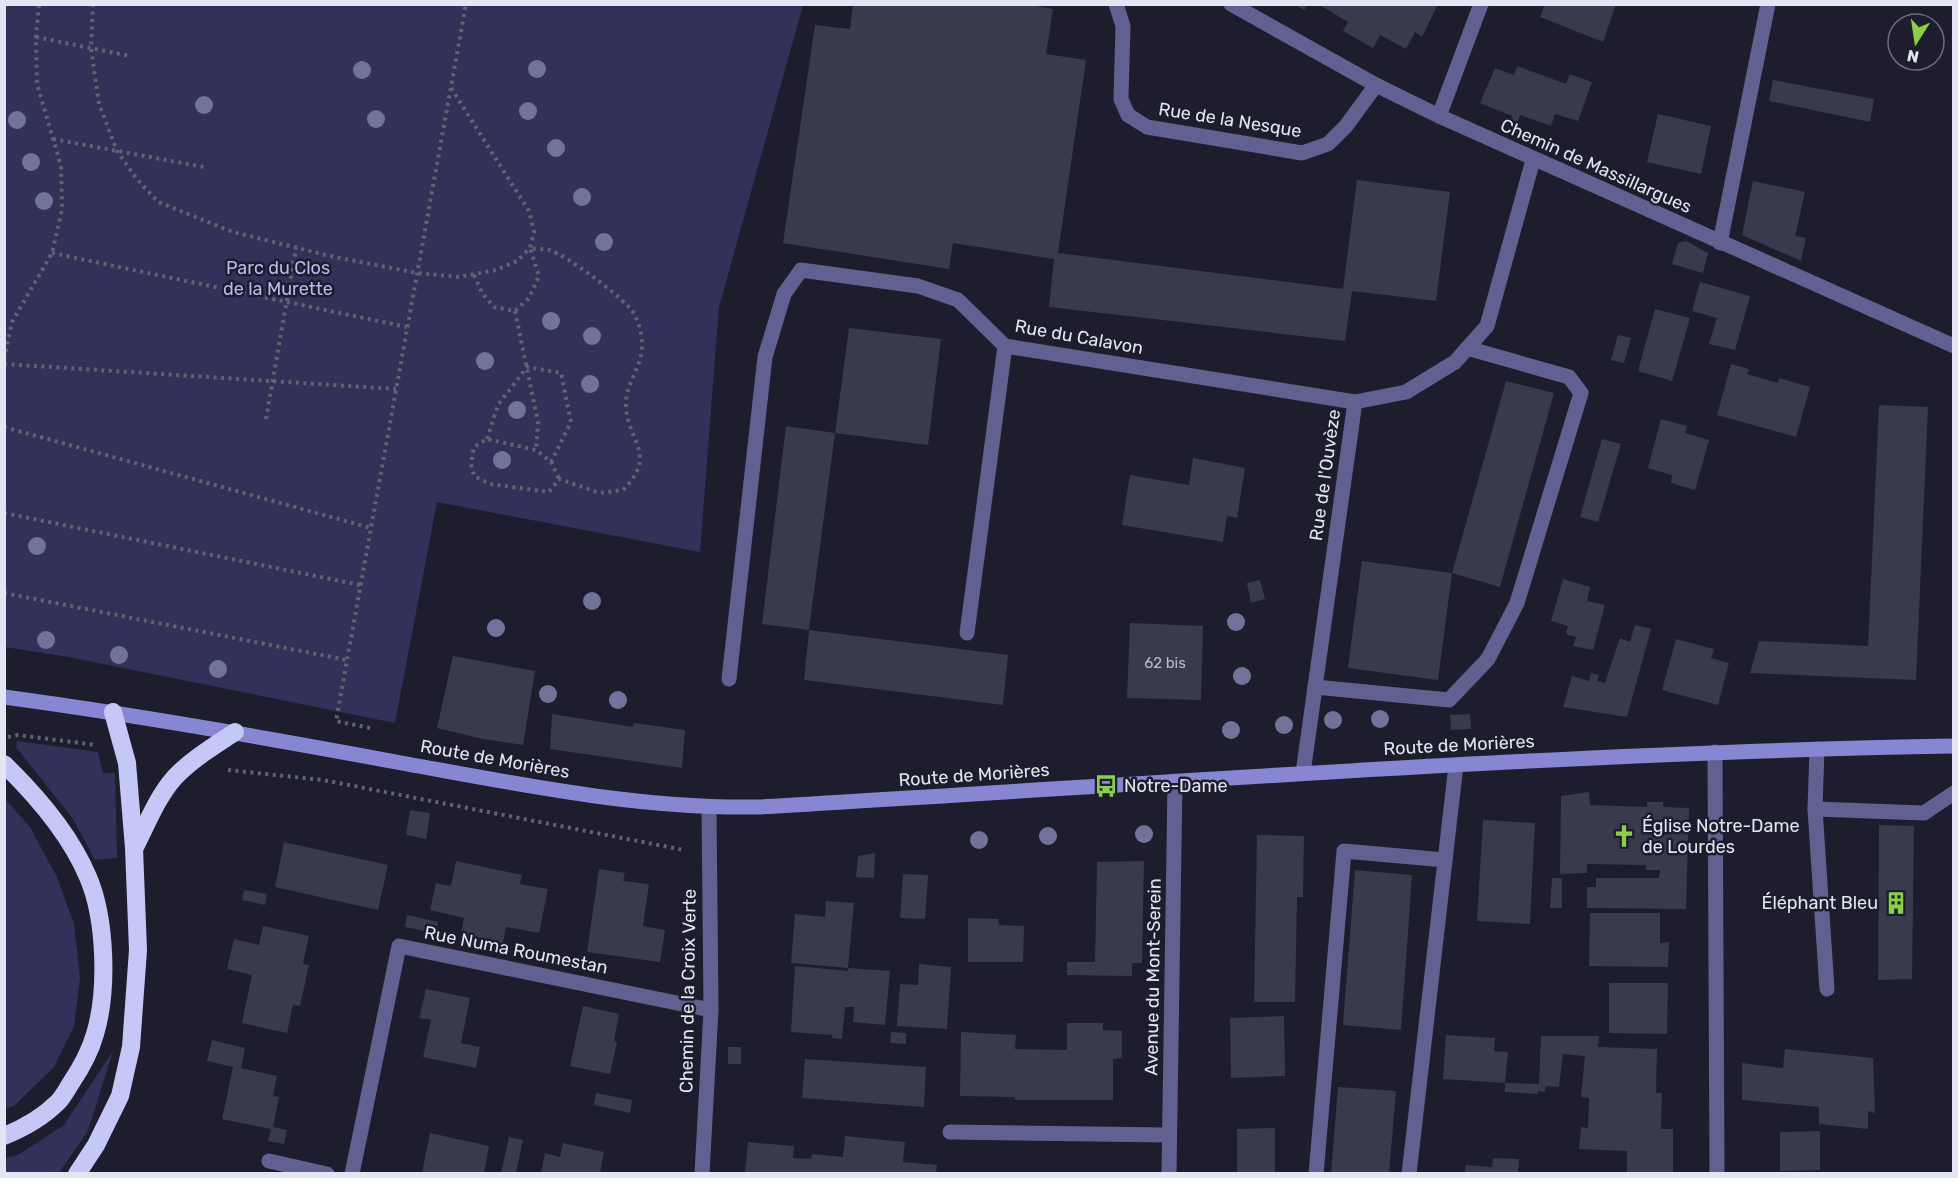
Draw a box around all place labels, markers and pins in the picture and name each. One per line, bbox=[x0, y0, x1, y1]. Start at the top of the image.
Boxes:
bus stop icon: Notre-Dame bbox=[1093, 773, 1119, 799]
place label: Notre-Dame bbox=[1124, 775, 1228, 797]
place label: Église Notre-Dame de Lourdes bbox=[1642, 815, 1800, 858]
church icon: Église Notre-Dame de Lourdes bbox=[1611, 823, 1637, 849]
building icon: Éléphant Bleu bbox=[1883, 890, 1909, 916]
place label: Éléphant Bleu bbox=[1761, 892, 1878, 914]

